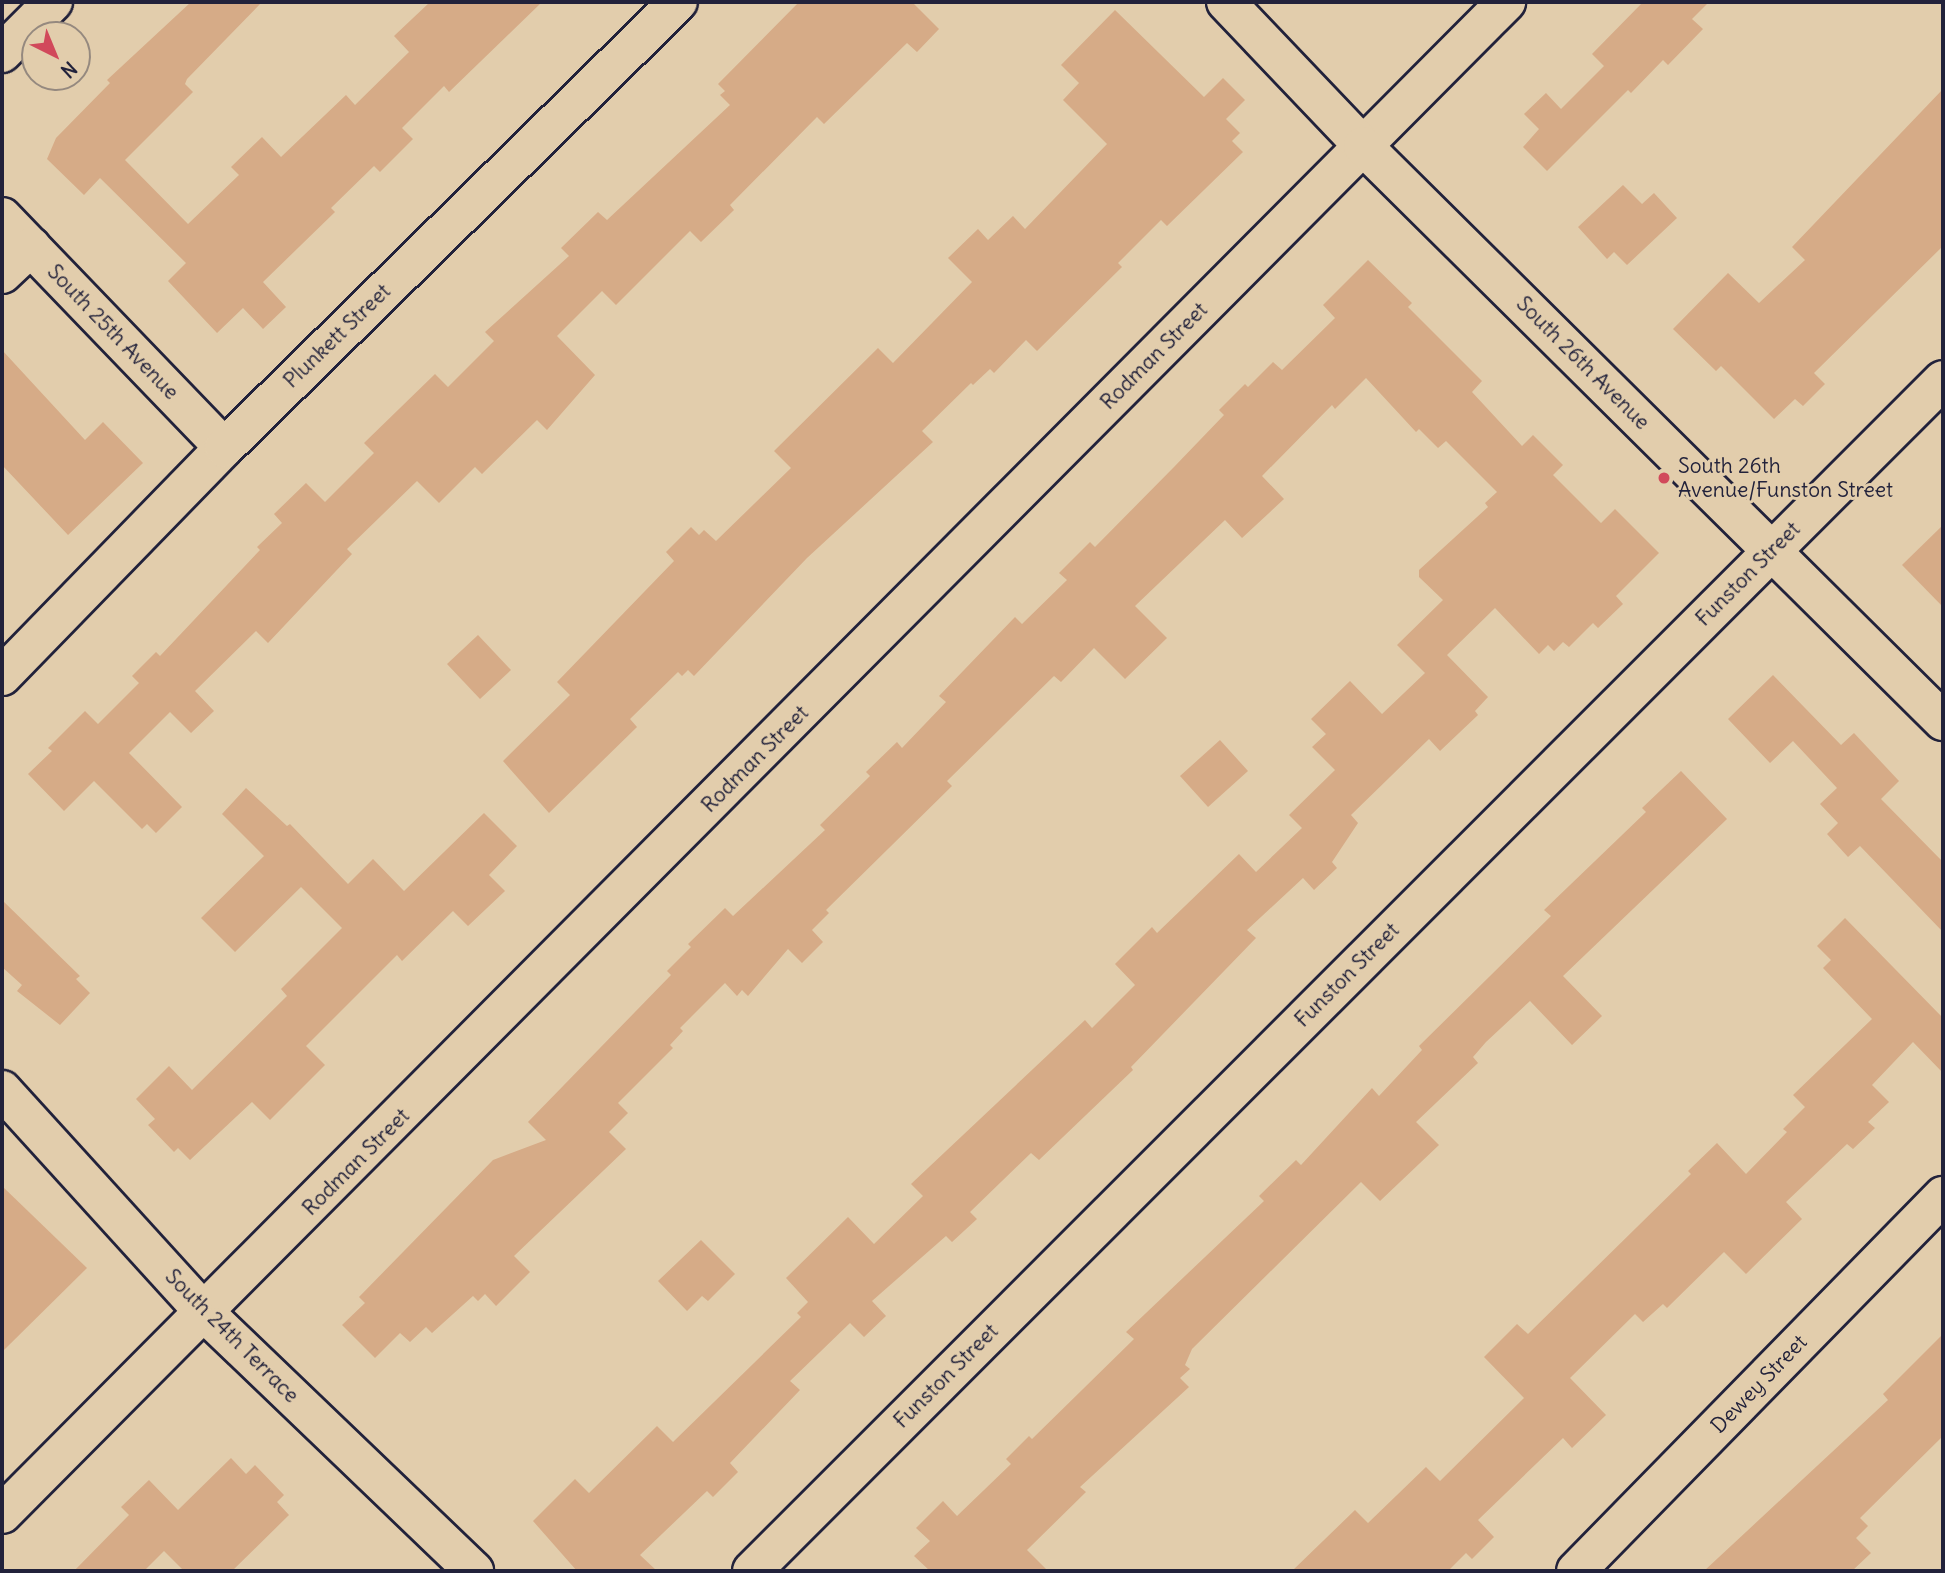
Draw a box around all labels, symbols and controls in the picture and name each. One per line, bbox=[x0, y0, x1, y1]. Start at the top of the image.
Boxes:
north arrow bbox=[21, 21, 91, 91]
text: N bbox=[56, 57, 82, 83]
street label: South 25th Avenue bbox=[42, 259, 184, 405]
street label: Plunkett Street bbox=[278, 279, 396, 393]
street label: South 26th Avenue bbox=[1511, 291, 1655, 435]
street label: Rodman Street bbox=[1095, 297, 1213, 415]
place label: South 26th Avenue/Funston Street bbox=[1678, 453, 1893, 503]
marker: South 26th Avenue/Funston Street bbox=[1656, 470, 1672, 486]
street label: Funston Street bbox=[1691, 517, 1805, 631]
street label: Rodman Street bbox=[696, 700, 814, 818]
street label: Funston Street bbox=[1290, 918, 1404, 1032]
street label: Rodman Street bbox=[297, 1103, 415, 1221]
street label: South 24th Terrace bbox=[160, 1264, 304, 1408]
street label: Funston Street bbox=[889, 1319, 1003, 1433]
street label: Dewey Street bbox=[1706, 1330, 1812, 1438]

